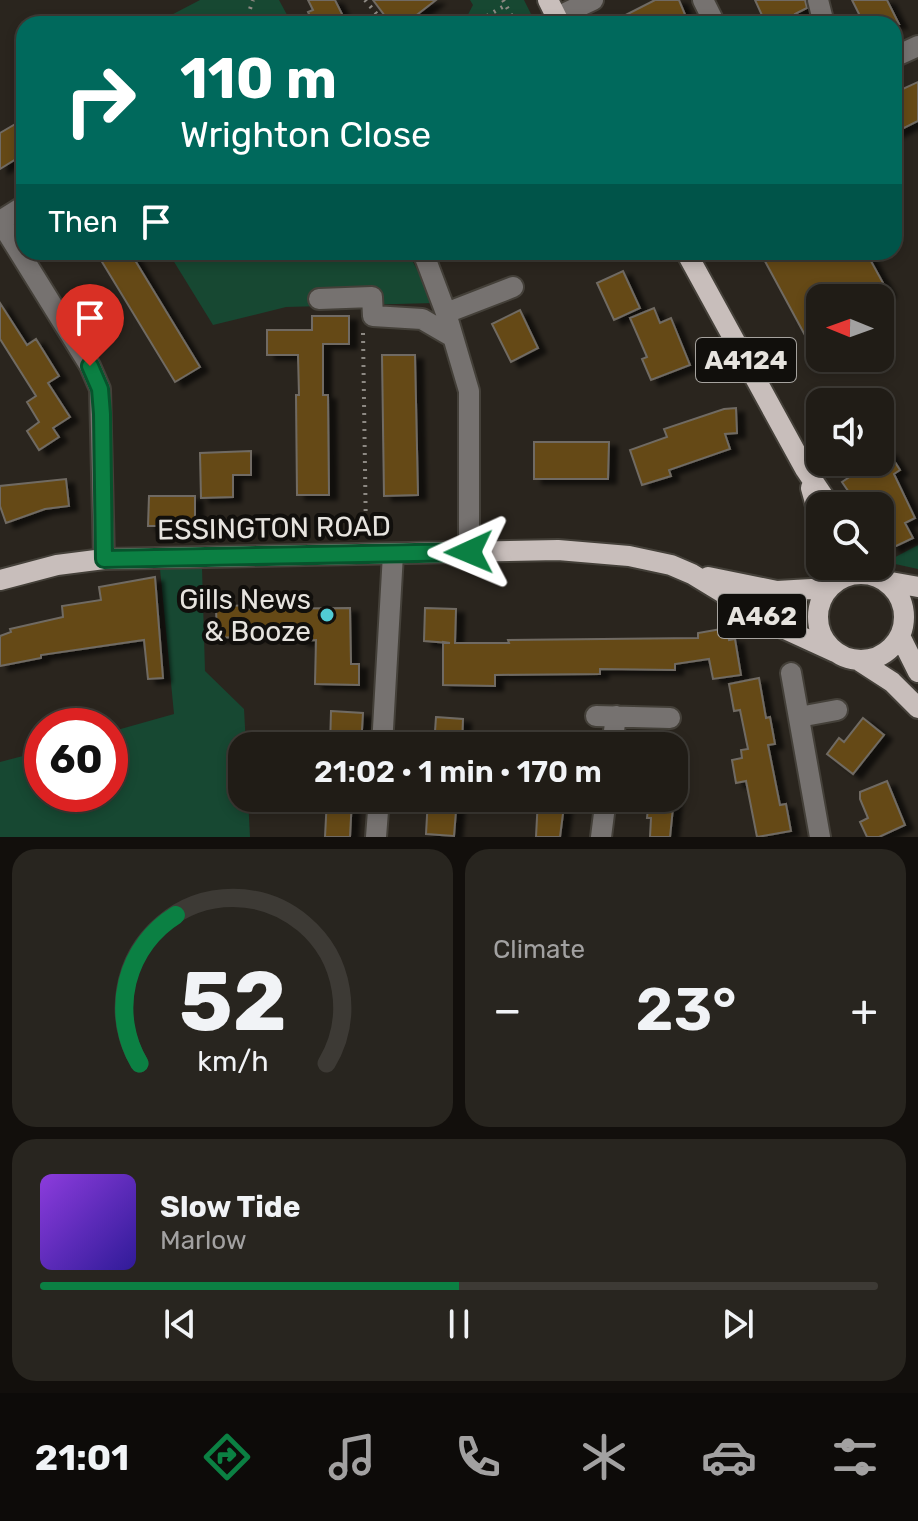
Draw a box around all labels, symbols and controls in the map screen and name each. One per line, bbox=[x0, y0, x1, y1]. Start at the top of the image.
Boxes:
text: 110 m bbox=[180, 46, 337, 112]
icon: right bbox=[48, 48, 152, 152]
text: Wrighton Close bbox=[180, 113, 431, 156]
icon: arrive bbox=[134, 200, 178, 244]
text: Then bbox=[48, 204, 118, 240]
pin bbox=[56, 284, 124, 366]
north arrow bbox=[806, 284, 894, 372]
map controls bbox=[806, 284, 894, 580]
icon: arrive bbox=[68, 296, 112, 340]
road number: A4124 bbox=[696, 338, 796, 382]
button: sound bbox=[806, 388, 894, 476]
button: search bbox=[806, 492, 894, 580]
street label: ESSINGTON ROAD bbox=[157, 509, 391, 547]
position arrow bbox=[427, 510, 511, 594]
place label: Gills News & Booze bbox=[179, 583, 311, 648]
road number: A462 bbox=[718, 594, 806, 638]
marker: Gills News & Booze bbox=[318, 606, 336, 624]
speed limit sign: 60 bbox=[24, 708, 128, 812]
text: 21:02 · 1 min · 170 m bbox=[314, 754, 602, 790]
text: Climate bbox=[493, 934, 585, 965]
text: 52 bbox=[179, 952, 286, 1051]
text: 23° bbox=[636, 974, 737, 1045]
text: − bbox=[493, 984, 522, 1036]
text: + bbox=[851, 984, 878, 1036]
text: km/h bbox=[197, 1044, 268, 1078]
text: Slow Tide bbox=[160, 1189, 300, 1225]
text: Marlow bbox=[160, 1225, 247, 1256]
icon: previous bbox=[158, 1302, 202, 1346]
icon: pause bbox=[437, 1302, 481, 1346]
icon: next bbox=[716, 1302, 760, 1346]
icon: directions bbox=[199, 1429, 255, 1485]
icon: music bbox=[324, 1429, 380, 1485]
icon: phone bbox=[450, 1429, 506, 1485]
icon: climate bbox=[576, 1429, 632, 1485]
icon: car bbox=[701, 1429, 757, 1485]
icon: filters bbox=[827, 1429, 883, 1485]
text: 21:01 bbox=[35, 1436, 129, 1479]

